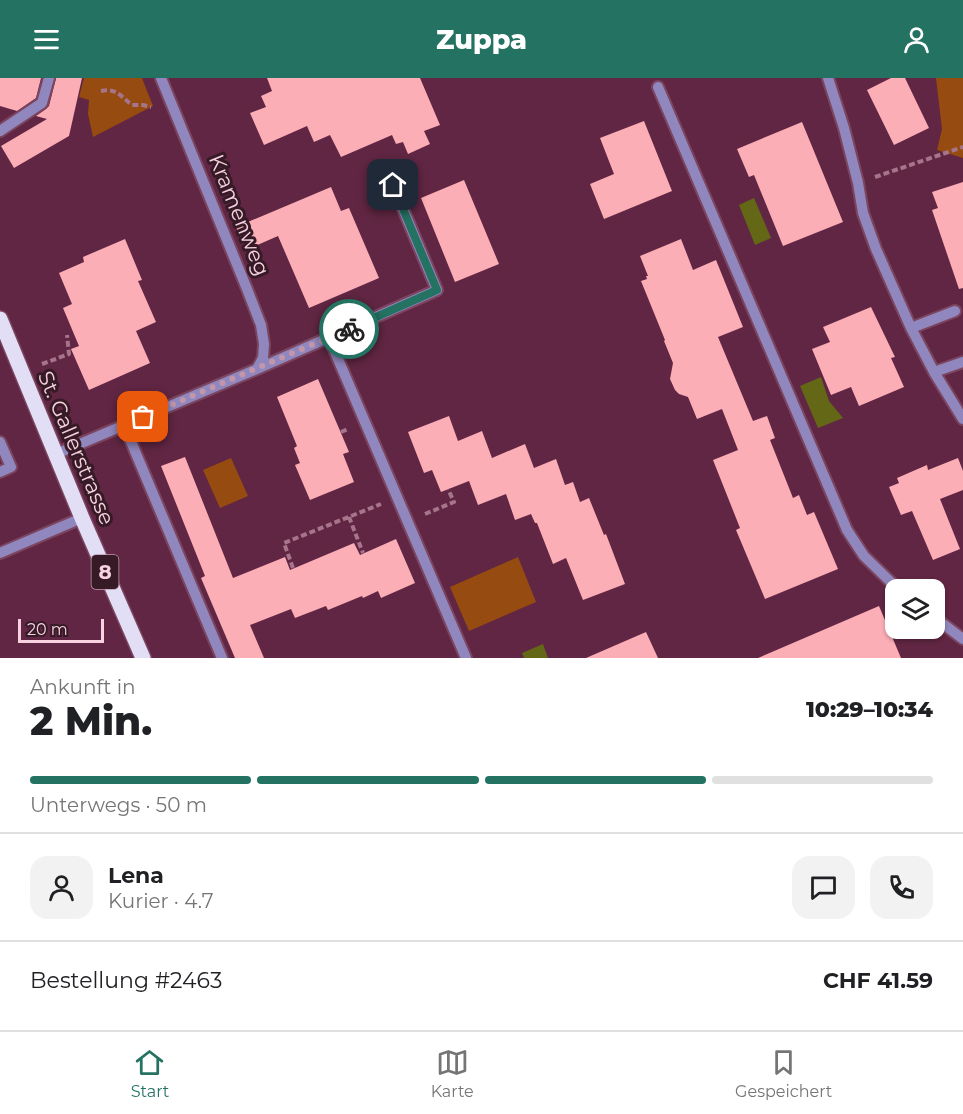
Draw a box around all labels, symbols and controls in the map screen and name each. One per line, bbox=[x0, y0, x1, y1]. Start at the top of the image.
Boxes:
icon: menu bbox=[30, 23, 63, 56]
text: Zuppa bbox=[436, 23, 527, 56]
icon: person bbox=[900, 23, 933, 56]
street label: Kramenweg bbox=[204, 150, 275, 279]
pin bbox=[367, 159, 418, 210]
icon: home bbox=[376, 168, 409, 201]
courier bbox=[319, 299, 379, 359]
icon: bike bbox=[333, 313, 366, 346]
street label: St. Gallerstrasse bbox=[33, 367, 120, 528]
pin bbox=[117, 391, 168, 442]
icon: bag bbox=[126, 400, 159, 433]
road number: 8 bbox=[92, 555, 118, 589]
map controls bbox=[885, 579, 945, 639]
button: layers bbox=[885, 579, 945, 639]
scale bar bbox=[18, 616, 104, 644]
text: 20 m bbox=[27, 620, 68, 639]
text: Ankunft in bbox=[30, 675, 136, 699]
text: 10:29–10:34 bbox=[806, 696, 933, 723]
text: 2 Min. bbox=[30, 697, 152, 745]
text: Unterwegs · 50 m bbox=[30, 793, 207, 817]
button: person bbox=[30, 856, 93, 919]
button: chat bbox=[792, 856, 855, 919]
button: phone bbox=[870, 856, 933, 919]
text: Lena bbox=[108, 862, 164, 889]
text: Kurier · 4.7 bbox=[108, 889, 214, 913]
text: Bestellung #2463 bbox=[30, 967, 222, 994]
text: CHF 41.59 bbox=[823, 967, 933, 994]
tab: Start bbox=[131, 1046, 169, 1101]
tab: Karte bbox=[431, 1046, 474, 1101]
tab: Gespeichert bbox=[735, 1046, 832, 1101]

